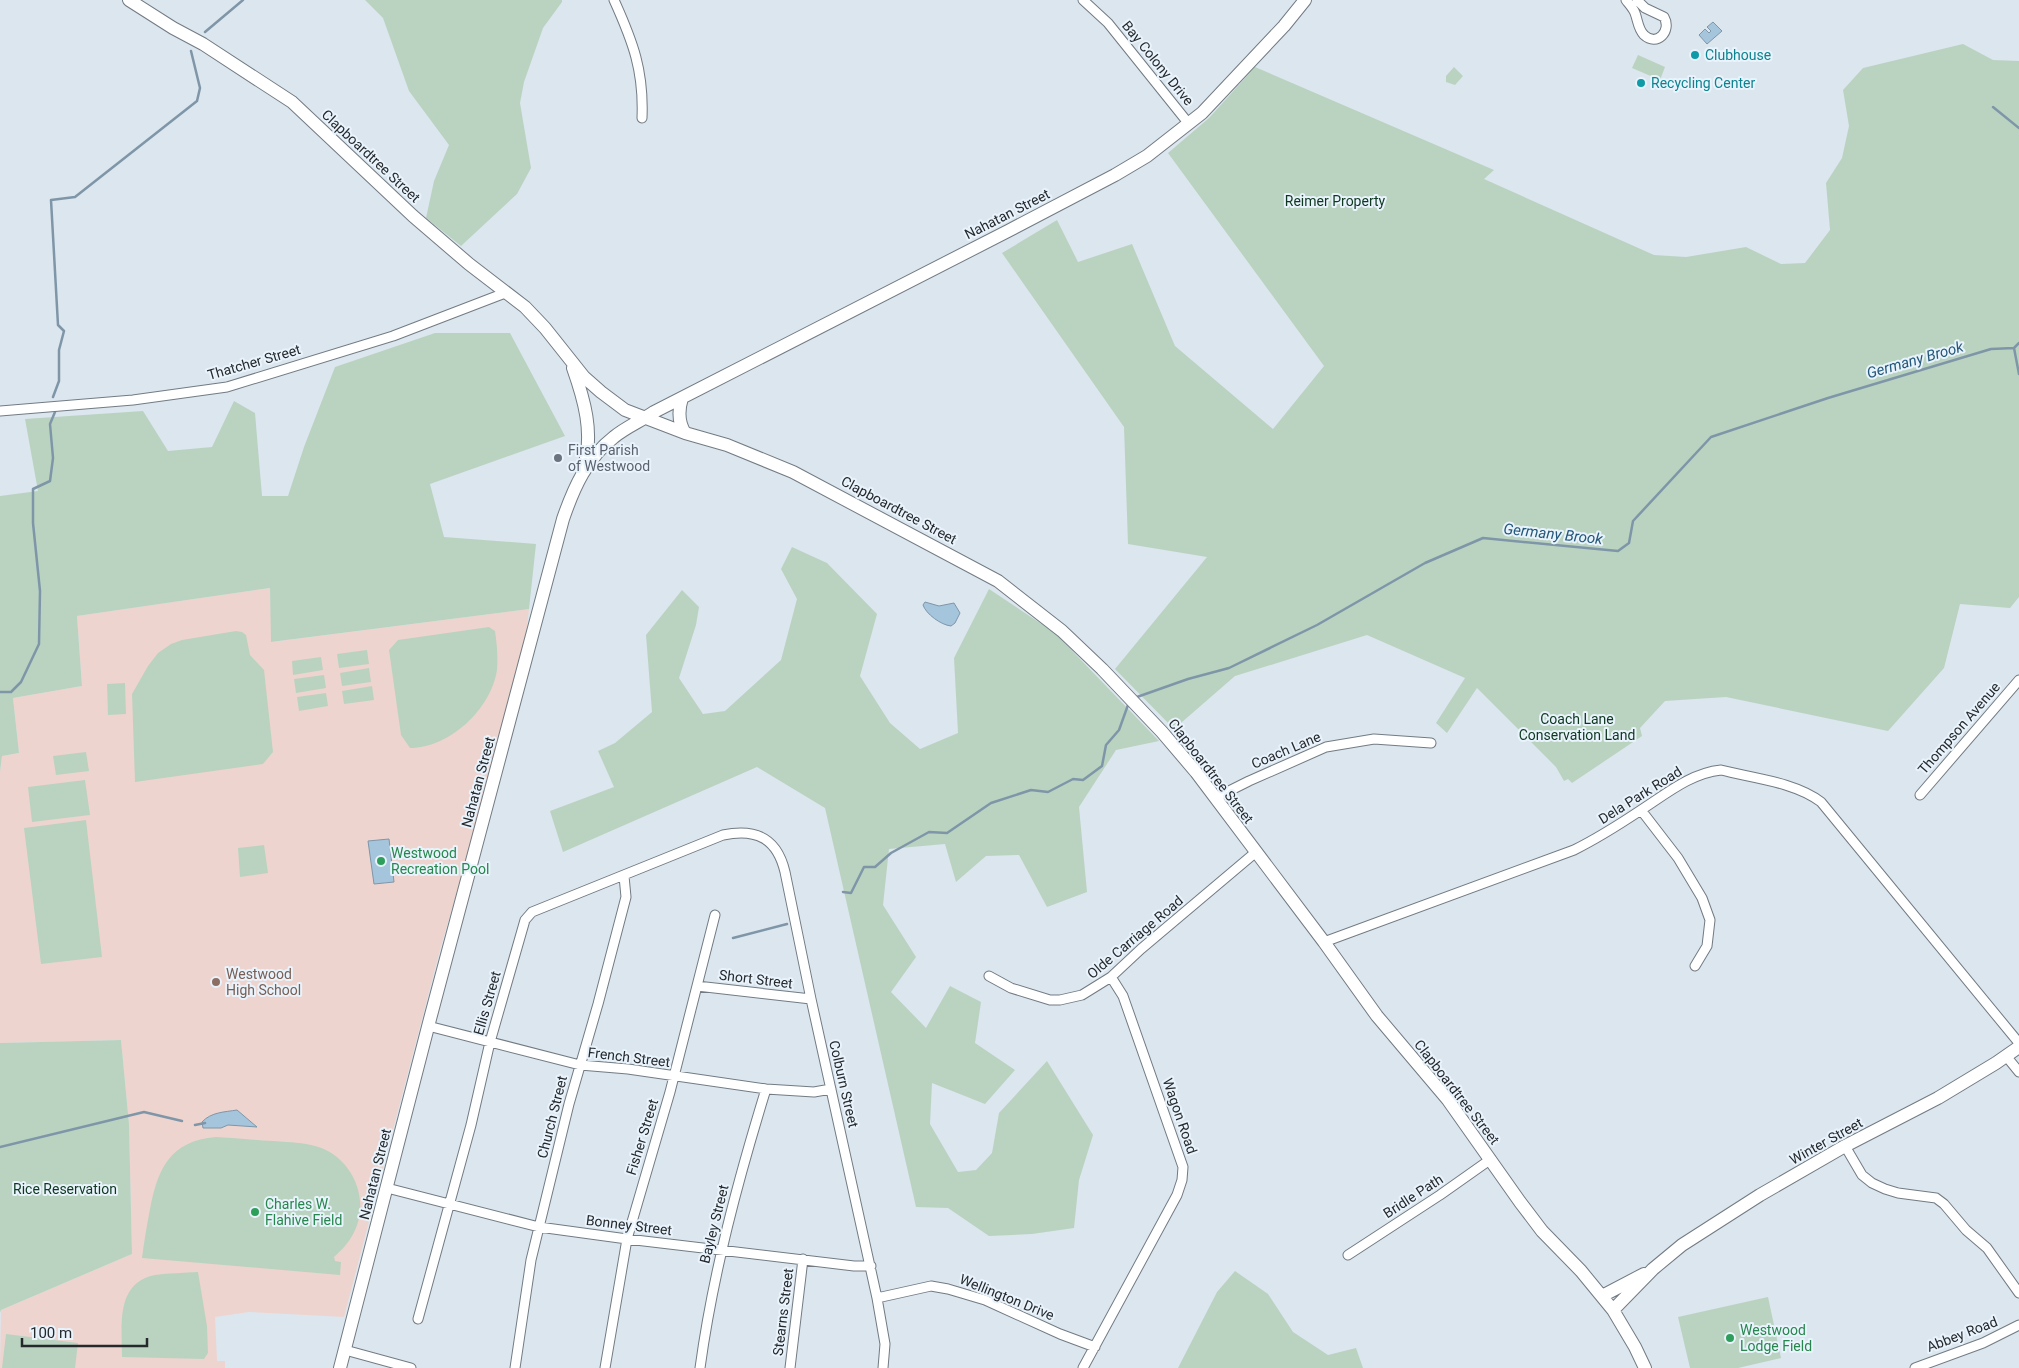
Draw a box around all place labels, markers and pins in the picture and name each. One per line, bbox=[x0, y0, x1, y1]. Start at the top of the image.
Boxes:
place label: Clubhouse bbox=[1705, 47, 1771, 63]
marker: Clubhouse bbox=[1689, 49, 1701, 61]
place label: Recycling Center bbox=[1651, 75, 1755, 91]
marker: Recycling Center bbox=[1635, 77, 1647, 89]
place label: First Parish of Westwood bbox=[568, 442, 650, 474]
marker: First Parish of Westwood bbox=[552, 452, 564, 464]
place label: Westwood Recreation Pool bbox=[391, 845, 489, 877]
marker: Westwood Recreation Pool bbox=[375, 855, 387, 867]
place label: Westwood High School bbox=[226, 966, 301, 998]
marker: Westwood High School bbox=[210, 976, 222, 988]
place label: Charles W. Flahive Field bbox=[265, 1196, 342, 1228]
marker: Charles W. Flahive Field bbox=[249, 1206, 261, 1218]
place label: Westwood Lodge Field bbox=[1740, 1322, 1812, 1354]
marker: Westwood Lodge Field bbox=[1724, 1332, 1736, 1344]

